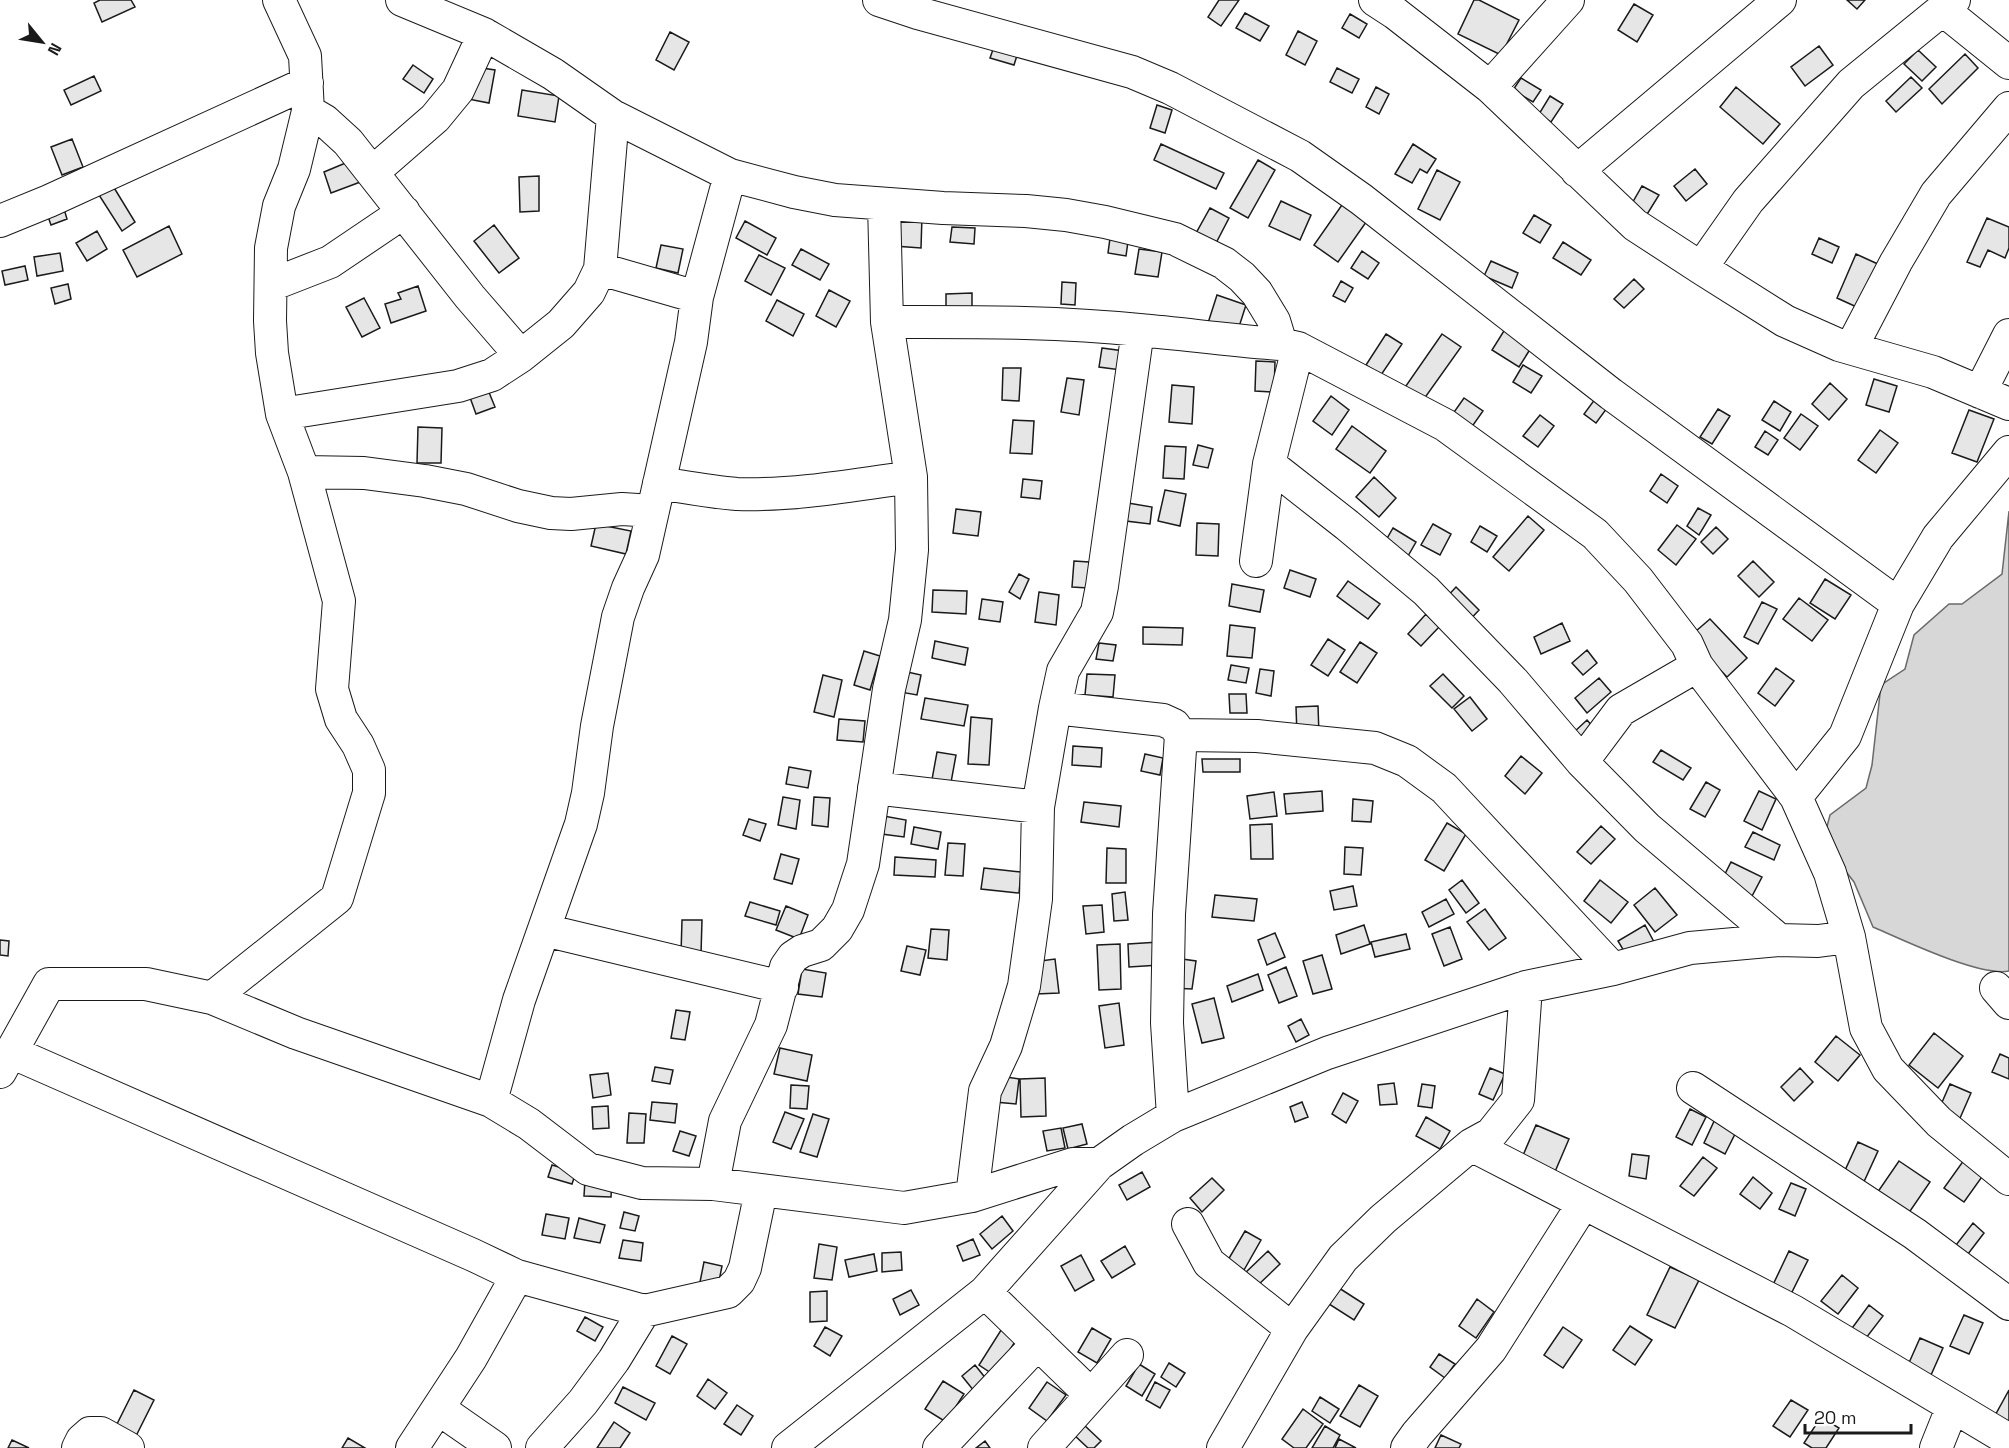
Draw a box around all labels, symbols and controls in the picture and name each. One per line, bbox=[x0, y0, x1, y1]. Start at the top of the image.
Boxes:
north arrow bbox=[12, 12, 72, 72]
text: N bbox=[43, 39, 66, 59]
scale bar bbox=[1805, 1397, 1912, 1435]
text: 20 m bbox=[1814, 1406, 1857, 1429]

